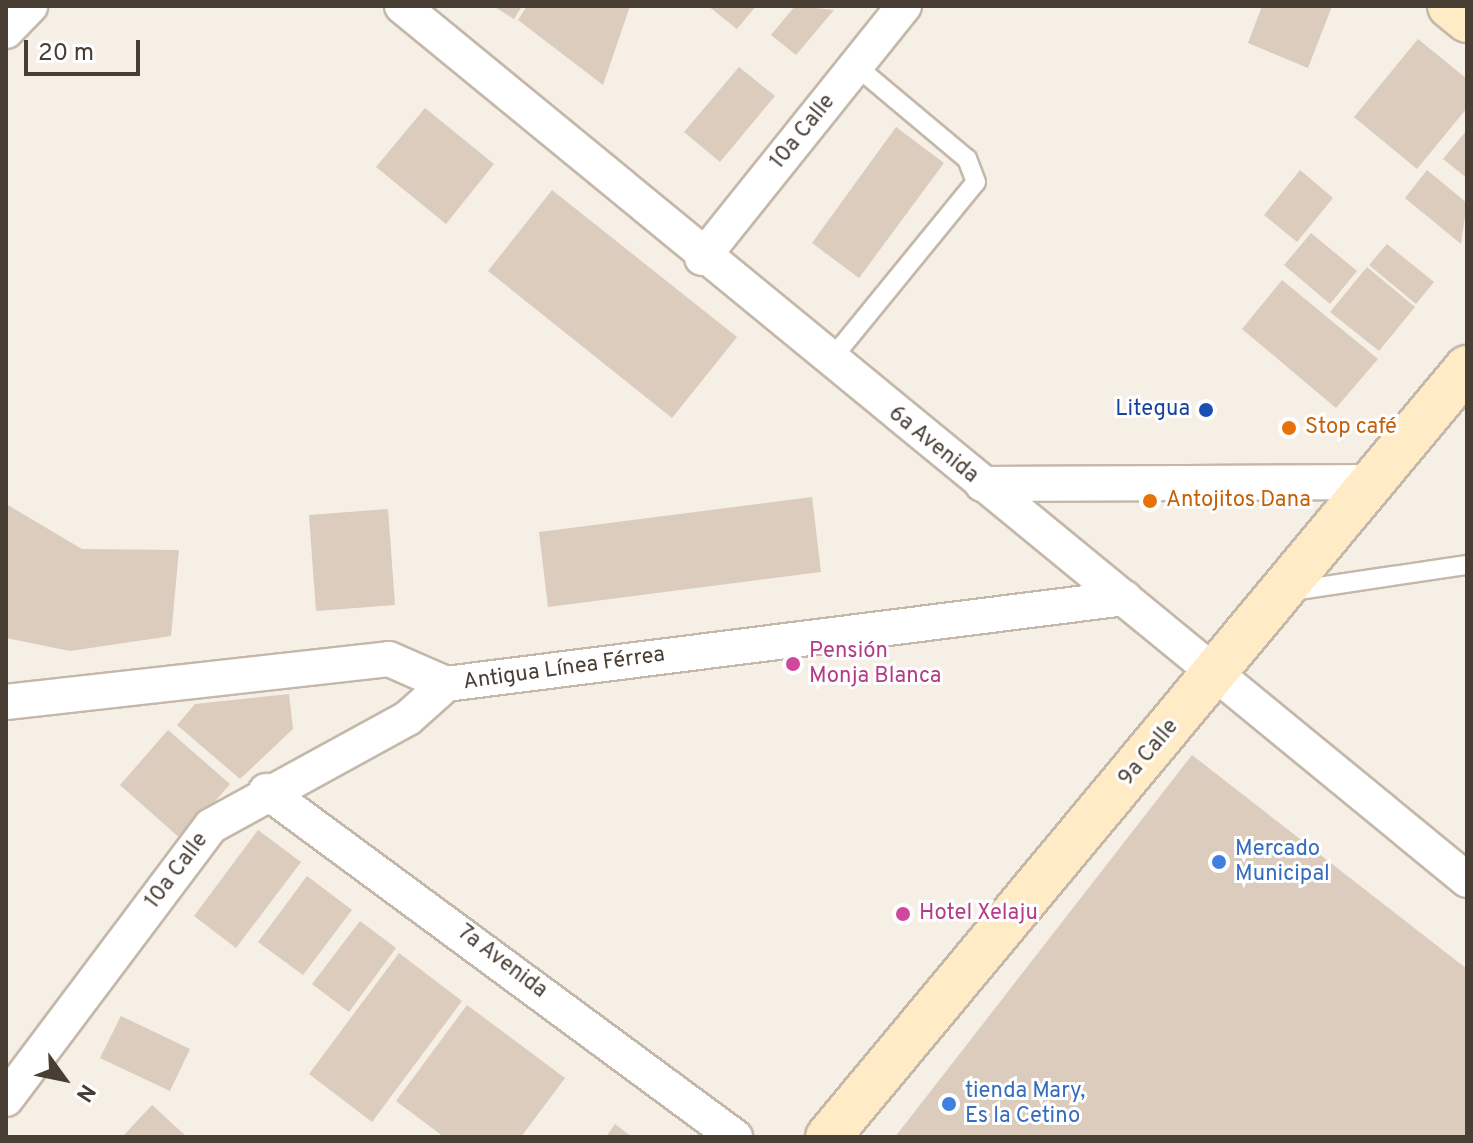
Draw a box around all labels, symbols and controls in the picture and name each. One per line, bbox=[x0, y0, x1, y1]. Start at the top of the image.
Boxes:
scale bar bbox=[28, 24, 144, 74]
text: 20 m bbox=[38, 39, 94, 69]
street label: 10a Calle bbox=[765, 89, 841, 175]
place label: Litegua bbox=[1115, 397, 1190, 423]
street label: 6a Avenida bbox=[882, 400, 984, 490]
marker: Litegua bbox=[1197, 401, 1215, 419]
place label: Stop café bbox=[1305, 415, 1397, 441]
marker: Stop café bbox=[1280, 419, 1298, 437]
place label: Antojitos Dana bbox=[1166, 488, 1311, 514]
marker: Antojitos Dana bbox=[1141, 492, 1159, 510]
place label: Pensión Monja Blanca bbox=[809, 638, 941, 690]
street label: Antigua Línea Férrea bbox=[461, 642, 667, 696]
marker: Pensión Monja Blanca bbox=[784, 655, 802, 673]
street label: 9a Calle bbox=[1113, 714, 1185, 792]
street label: 10a Calle bbox=[140, 828, 214, 914]
place label: Mercado Municipal bbox=[1235, 836, 1330, 888]
marker: Mercado Municipal bbox=[1210, 853, 1228, 871]
place label: Hotel Xelaju bbox=[919, 901, 1038, 927]
marker: Hotel Xelaju bbox=[894, 905, 912, 923]
street label: 7a Avenida bbox=[452, 919, 552, 1005]
north arrow bbox=[24, 1039, 104, 1119]
text: N bbox=[69, 1078, 100, 1106]
place label: tienda Mary, Es la Cetino bbox=[965, 1078, 1085, 1130]
marker: tienda Mary, Es la Cetino bbox=[940, 1095, 958, 1113]

